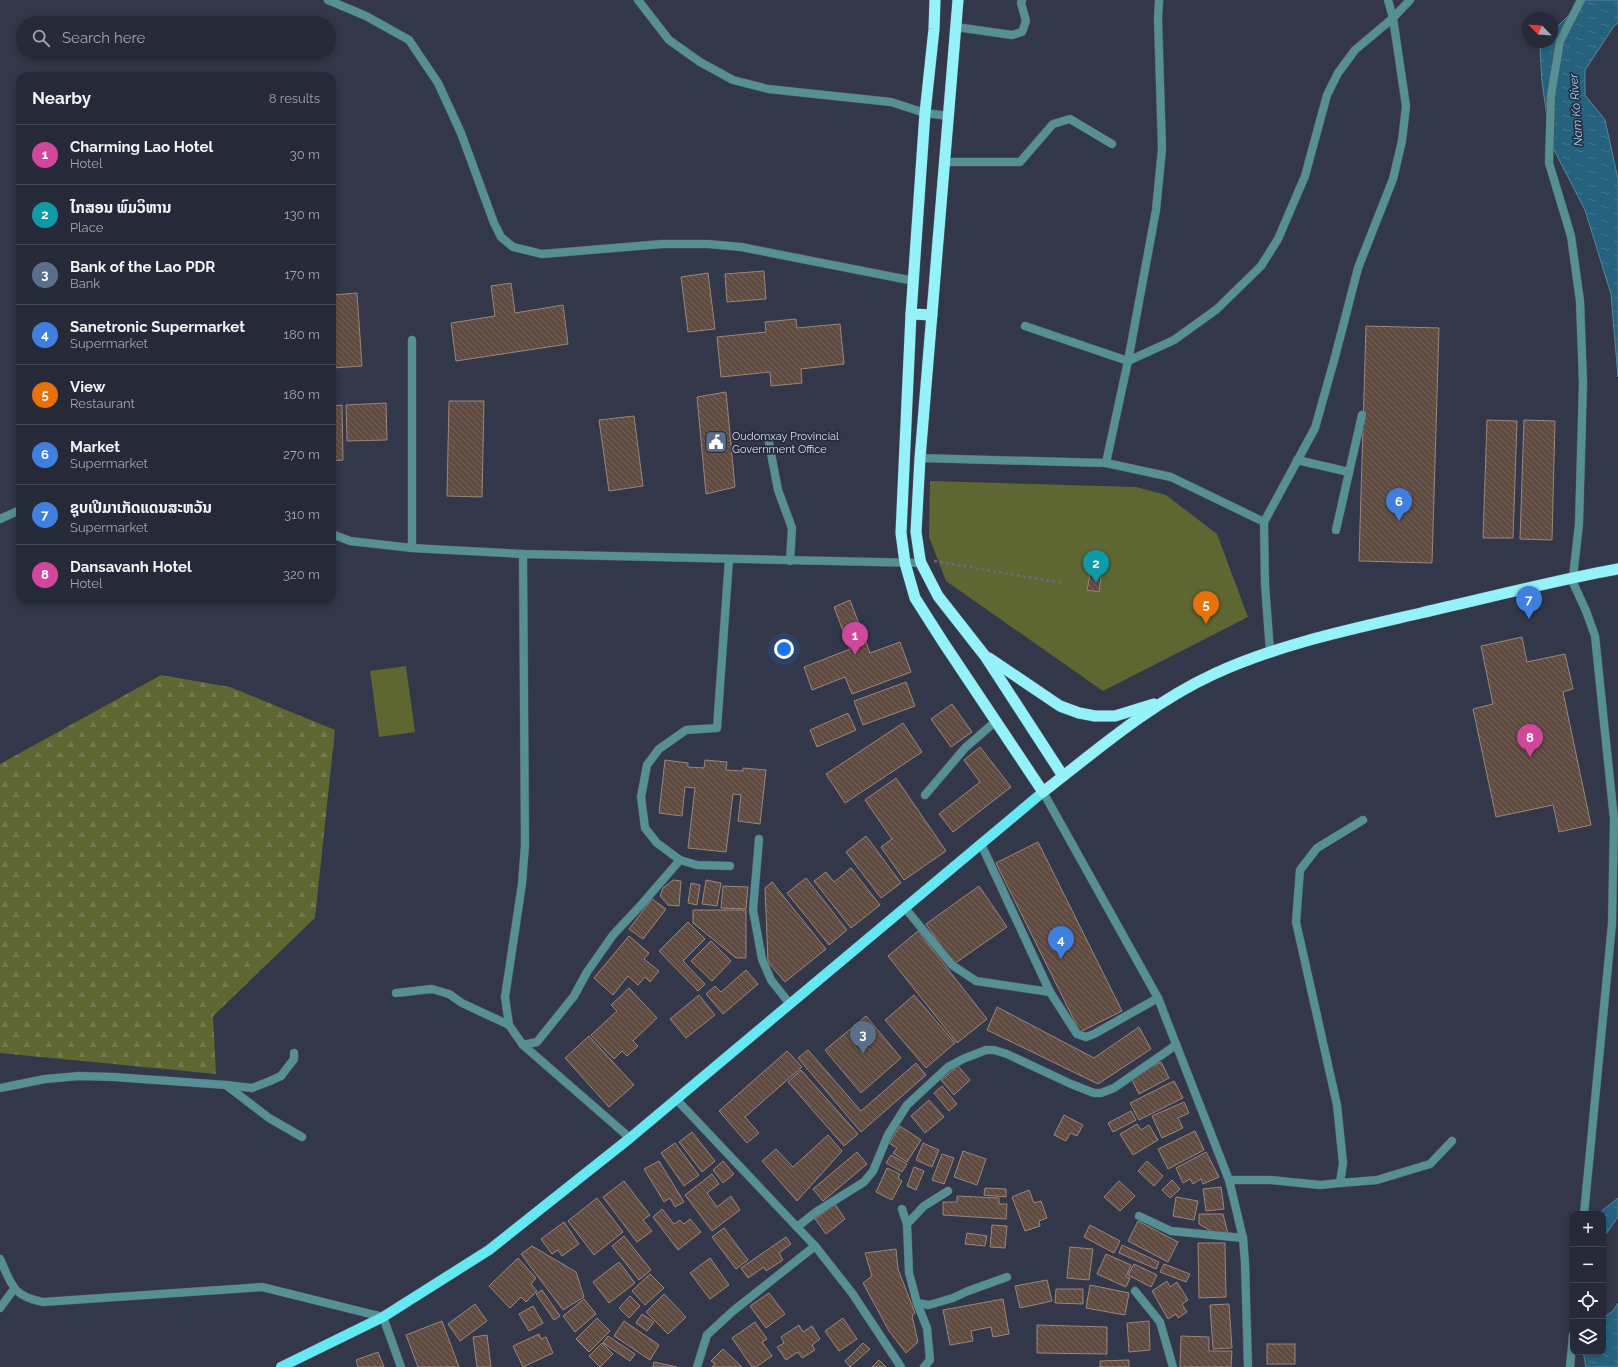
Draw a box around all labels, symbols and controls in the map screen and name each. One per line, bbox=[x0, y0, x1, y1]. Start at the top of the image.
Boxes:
north arrow bbox=[1522, 12, 1558, 48]
search box bbox=[16, 16, 336, 60]
icon: search bbox=[30, 27, 52, 49]
text: Search here bbox=[62, 29, 145, 47]
water label: Nam Ko River bbox=[1566, 72, 1586, 147]
text: Nearby bbox=[32, 88, 91, 108]
text: 8 results bbox=[269, 91, 320, 106]
text: Charming Lao Hotel bbox=[70, 138, 213, 156]
text: 1 bbox=[42, 147, 48, 162]
text: 30 m bbox=[290, 147, 320, 162]
text: Hotel bbox=[70, 156, 103, 171]
text: ໄກສອນ ພົມວິຫານ bbox=[70, 199, 171, 217]
text: 2 bbox=[41, 207, 49, 222]
text: 130 m bbox=[284, 207, 320, 222]
text: Place bbox=[70, 220, 103, 235]
text: Bank of the Lao PDR bbox=[70, 258, 215, 276]
text: 3 bbox=[41, 267, 49, 282]
text: 170 m bbox=[284, 267, 320, 282]
text: Bank bbox=[70, 276, 100, 291]
text: Sanetronic Supermarket bbox=[70, 318, 245, 336]
text: 4 bbox=[41, 327, 49, 342]
text: 180 m bbox=[284, 327, 320, 342]
text: Supermarket bbox=[70, 336, 148, 351]
text: View bbox=[70, 378, 105, 396]
text: 5 bbox=[41, 387, 49, 402]
text: 180 m bbox=[284, 387, 320, 402]
text: Restaurant bbox=[70, 396, 135, 411]
public building icon: Oudomxay Provincial Government Office bbox=[703, 429, 729, 455]
place label: Oudomxay Provincial Government Office bbox=[732, 430, 839, 456]
text: Market bbox=[70, 438, 120, 456]
text: 6 bbox=[41, 447, 49, 462]
text: 270 m bbox=[283, 447, 320, 462]
text: Supermarket bbox=[70, 456, 148, 471]
pin: 6 bbox=[1386, 488, 1412, 521]
text: ຊຸບເປີມາເກັດແດນສະຫວັນ bbox=[70, 499, 212, 517]
text: 7 bbox=[41, 507, 49, 522]
text: 310 m bbox=[284, 507, 320, 522]
text: Supermarket bbox=[70, 520, 148, 535]
pin: 2 bbox=[1083, 550, 1109, 583]
text: Dansavanh Hotel bbox=[70, 558, 192, 576]
text: 8 bbox=[41, 567, 49, 582]
text: 320 m bbox=[283, 567, 320, 582]
text: Hotel bbox=[70, 576, 103, 591]
pin: 7 bbox=[1516, 586, 1542, 619]
pin: 5 bbox=[1193, 591, 1219, 624]
pin: 1 bbox=[842, 622, 868, 655]
your location bbox=[774, 639, 794, 659]
pin: 8 bbox=[1517, 724, 1543, 757]
pin: 4 bbox=[1048, 926, 1074, 959]
pin: 3 bbox=[850, 1021, 876, 1054]
map controls bbox=[1570, 1211, 1606, 1355]
button: + bbox=[1570, 1211, 1606, 1247]
button: − bbox=[1570, 1247, 1606, 1283]
button: locate bbox=[1570, 1283, 1606, 1319]
button: layers bbox=[1570, 1319, 1606, 1355]

